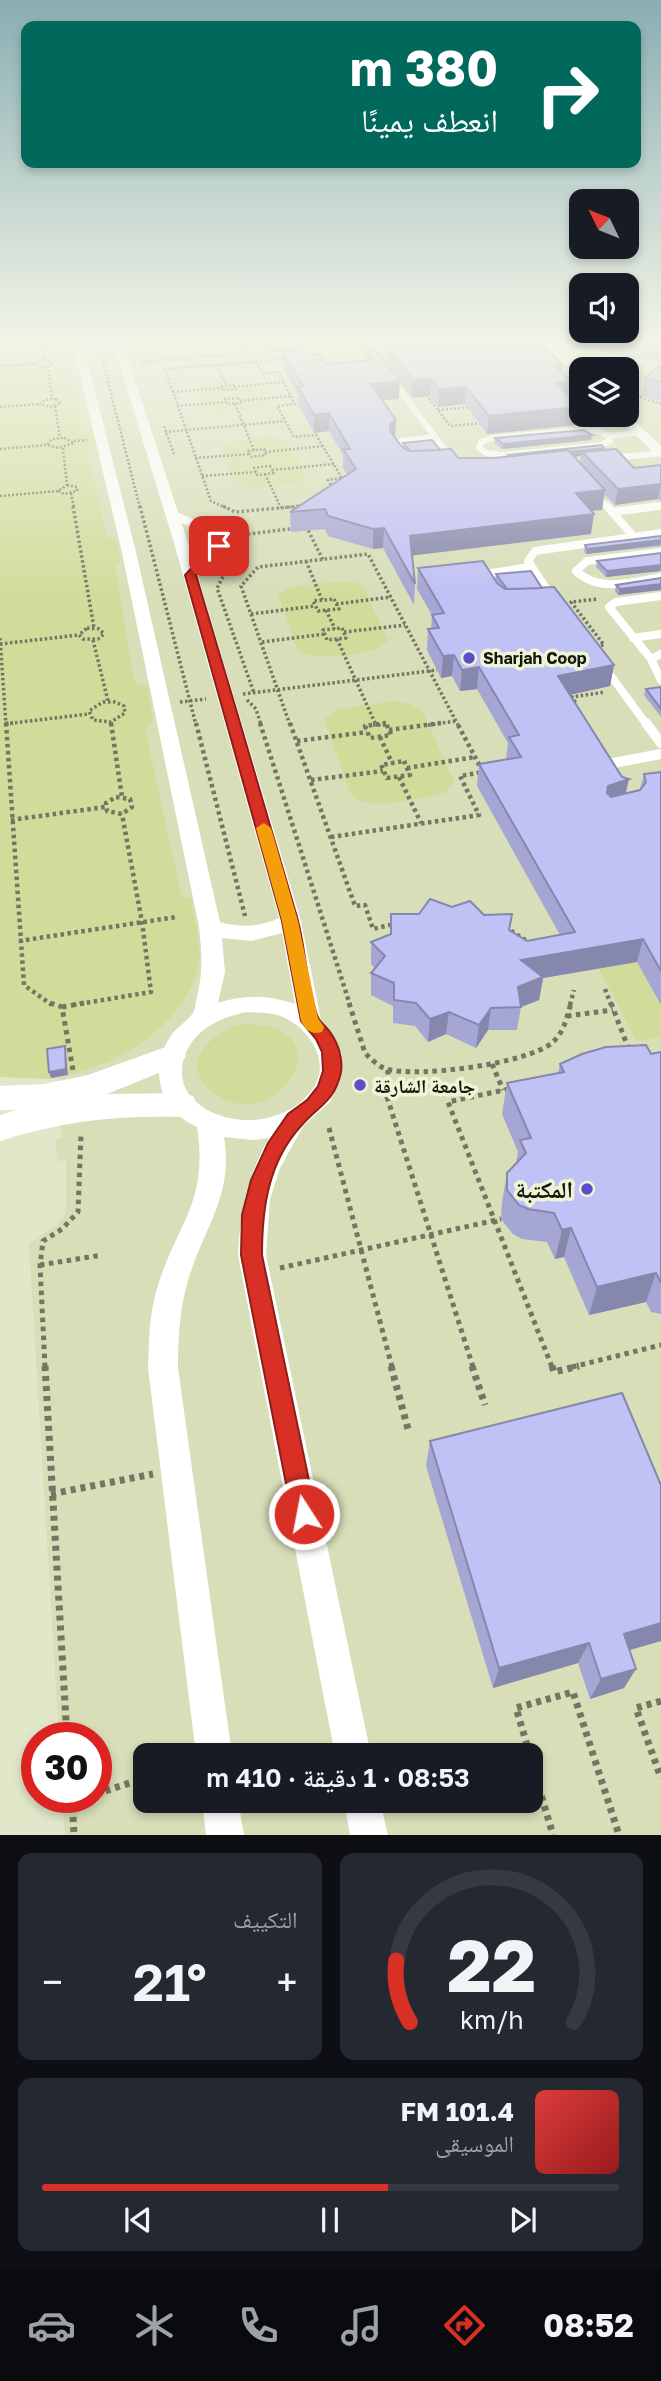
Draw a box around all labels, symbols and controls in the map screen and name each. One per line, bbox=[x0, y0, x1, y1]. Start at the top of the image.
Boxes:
text: 380 m bbox=[350, 38, 498, 97]
icon: right bbox=[522, 49, 613, 140]
text: انعطف يمينًا bbox=[361, 101, 498, 139]
north arrow bbox=[569, 189, 639, 259]
map controls bbox=[569, 189, 639, 427]
button: sound bbox=[569, 273, 639, 343]
button: layers bbox=[569, 357, 639, 427]
pin bbox=[189, 516, 249, 576]
icon: arrive bbox=[200, 527, 238, 565]
place label: Sharjah Coop bbox=[483, 648, 587, 668]
marker: Sharjah Coop bbox=[461, 650, 477, 666]
place label: جامعة الشارقة bbox=[374, 1074, 475, 1097]
marker: جامعة الشارقة bbox=[352, 1077, 368, 1093]
place label: المكتبة bbox=[516, 1175, 573, 1204]
marker: المكتبة bbox=[579, 1181, 595, 1197]
position arrow bbox=[267, 1477, 341, 1551]
speed limit sign: 30 bbox=[21, 1722, 112, 1813]
text: 08:53 · 1 دقيقة · 410 m bbox=[206, 1762, 470, 1793]
text: التكييف bbox=[233, 1905, 298, 1933]
text: 22 bbox=[447, 1922, 536, 2009]
text: 21° bbox=[133, 1950, 207, 2012]
text: − bbox=[42, 1959, 63, 2004]
text: + bbox=[277, 1959, 298, 2004]
text: km/h bbox=[459, 2004, 523, 2035]
text: 101.4 FM bbox=[401, 2096, 514, 2127]
text: الموسيقى bbox=[435, 2129, 514, 2157]
icon: previous bbox=[119, 2201, 157, 2239]
icon: pause bbox=[311, 2201, 349, 2239]
icon: next bbox=[504, 2201, 542, 2239]
icon: car bbox=[27, 2301, 76, 2350]
icon: climate bbox=[130, 2301, 179, 2350]
icon: phone bbox=[234, 2301, 283, 2350]
icon: music bbox=[337, 2301, 386, 2350]
icon: directions bbox=[440, 2301, 489, 2350]
text: 08:52 bbox=[543, 2306, 634, 2344]

